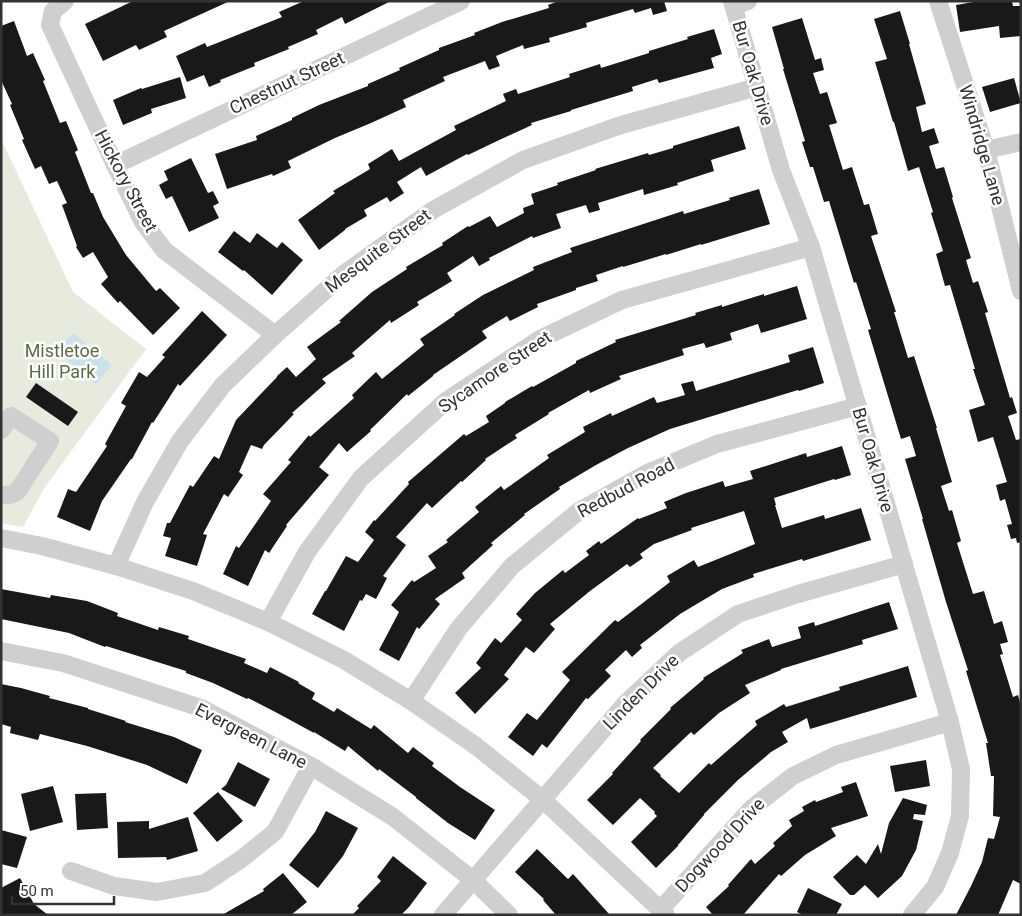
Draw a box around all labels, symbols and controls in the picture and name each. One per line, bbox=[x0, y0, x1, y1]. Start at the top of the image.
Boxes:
street label: Bur Oak Drive bbox=[729, 18, 778, 128]
street label: Chestnut Street bbox=[226, 47, 348, 118]
street label: Windridge Lane bbox=[955, 82, 1010, 207]
street label: Hickory Street bbox=[91, 126, 162, 236]
street label: Mesquite Street bbox=[321, 204, 435, 297]
street label: Sycamore Street bbox=[434, 326, 555, 417]
park label: Mistletoe Hill Park bbox=[25, 340, 99, 382]
street label: Bur Oak Drive bbox=[849, 405, 898, 515]
street label: Redbud Road bbox=[574, 453, 678, 522]
street label: Linden Drive bbox=[598, 649, 683, 734]
street label: Evergreen Lane bbox=[192, 698, 311, 773]
street label: Dogwood Drive bbox=[671, 793, 769, 896]
scale bar bbox=[12, 874, 115, 906]
text: 50 m bbox=[20, 882, 54, 900]

